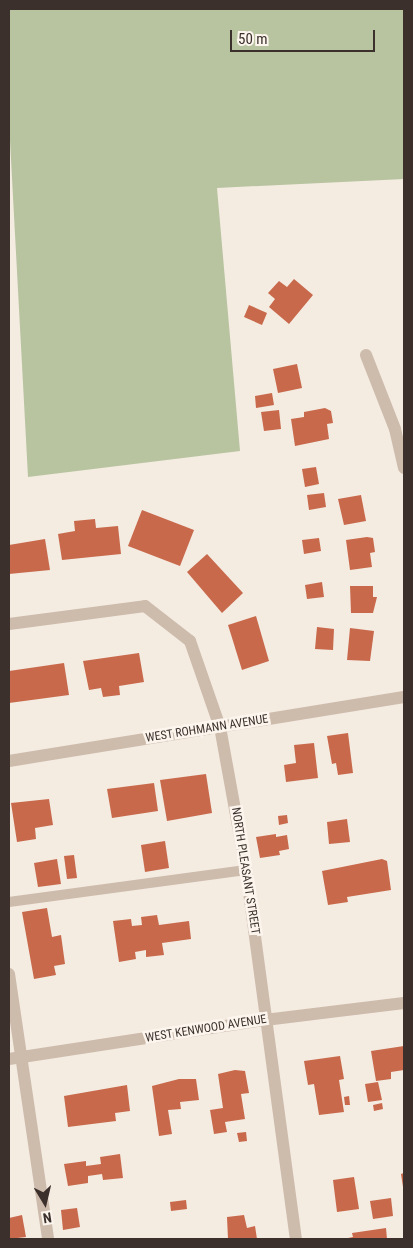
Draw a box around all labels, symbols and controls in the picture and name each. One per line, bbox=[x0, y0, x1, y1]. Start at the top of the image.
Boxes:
scale bar bbox=[233, 20, 378, 52]
text: 50 m bbox=[238, 30, 268, 48]
street label: WEST ROHMANN AVENUE bbox=[144, 712, 270, 746]
street label: NORTH PLEASANT STREET bbox=[228, 806, 262, 936]
street label: WEST KENWOOD AVENUE bbox=[144, 1012, 268, 1046]
north arrow bbox=[20, 1178, 70, 1228]
text: N bbox=[42, 1209, 53, 1226]

